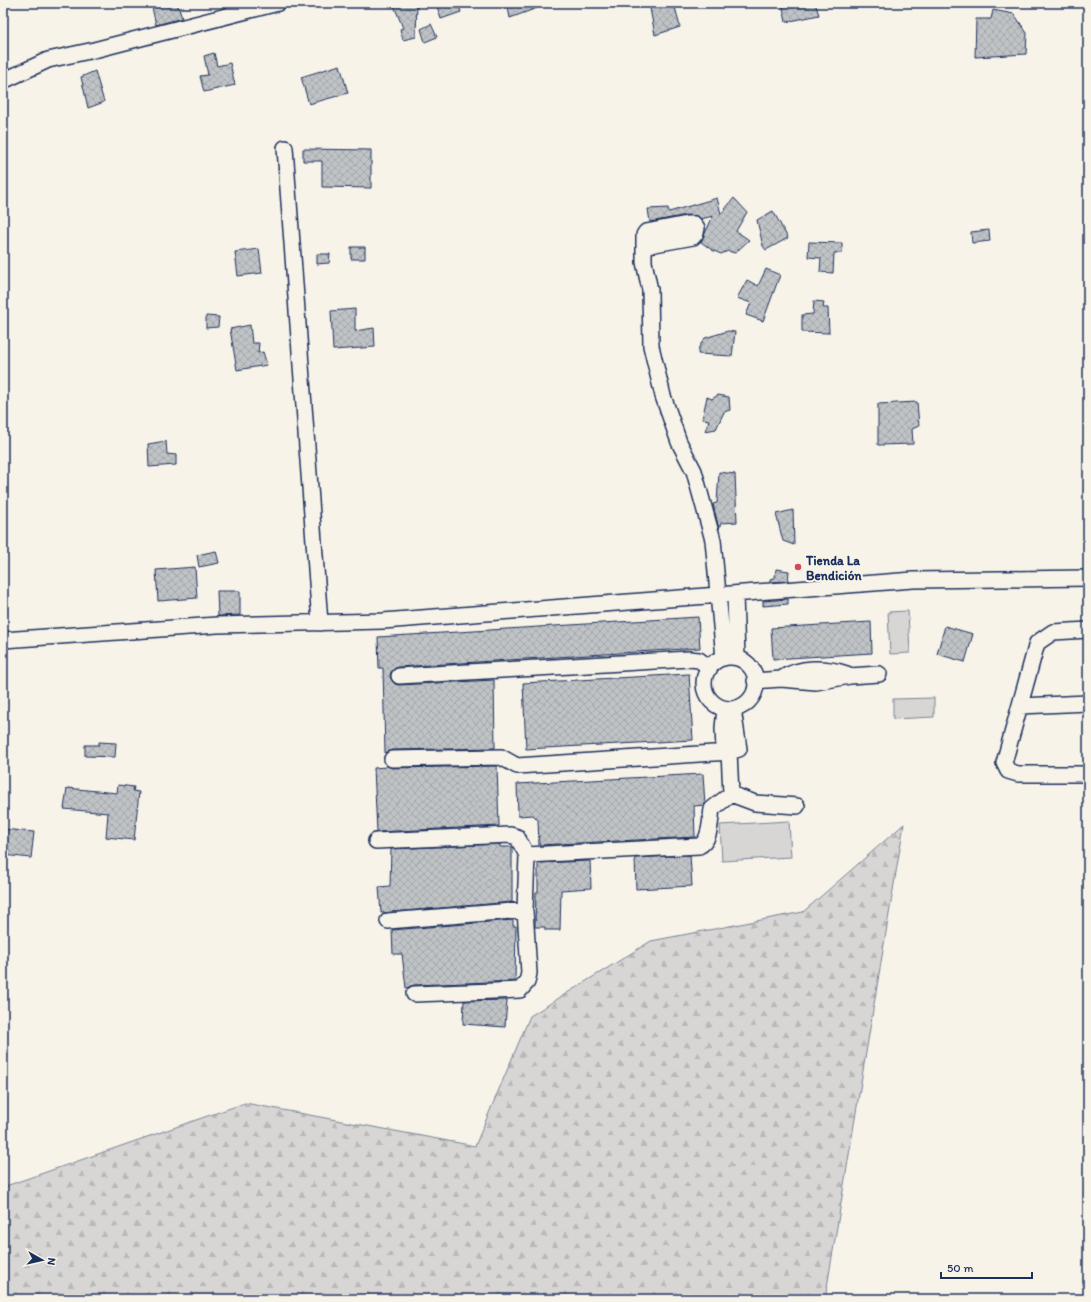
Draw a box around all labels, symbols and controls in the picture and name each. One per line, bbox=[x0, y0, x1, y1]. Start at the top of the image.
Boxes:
place label: Tienda La Bendición bbox=[805, 553, 862, 583]
marker: Tienda La Bendición bbox=[793, 562, 803, 572]
north arrow bbox=[22, 1240, 62, 1280]
scale bar bbox=[941, 1254, 1032, 1280]
text: N bbox=[44, 1257, 58, 1266]
text: 50 m bbox=[947, 1261, 973, 1275]

